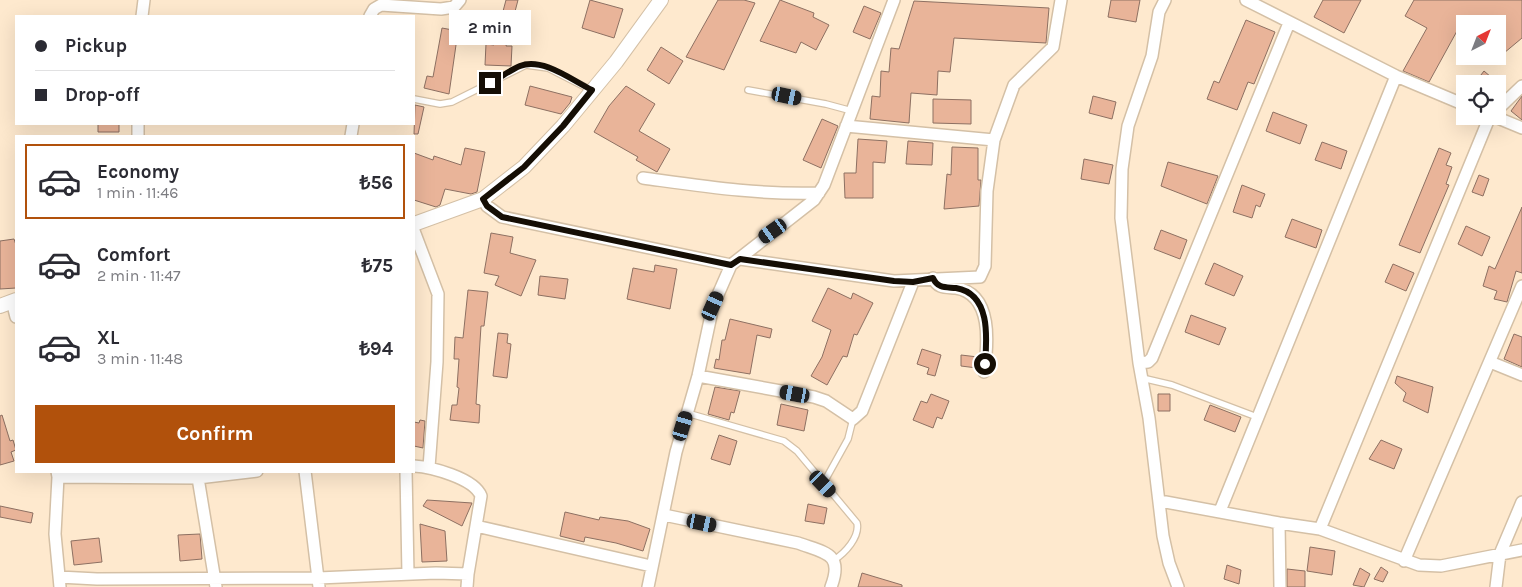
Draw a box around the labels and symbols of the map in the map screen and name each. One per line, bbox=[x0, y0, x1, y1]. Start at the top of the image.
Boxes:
callout: 2 min bbox=[449, 11, 531, 46]
north arrow bbox=[1456, 15, 1506, 65]
route end bbox=[479, 72, 501, 94]
car bbox=[770, 86, 803, 106]
car bbox=[756, 216, 789, 246]
car bbox=[700, 289, 725, 323]
route start bbox=[974, 353, 996, 375]
car bbox=[778, 384, 811, 404]
car bbox=[671, 409, 694, 443]
car bbox=[807, 468, 838, 500]
car bbox=[685, 513, 718, 533]

